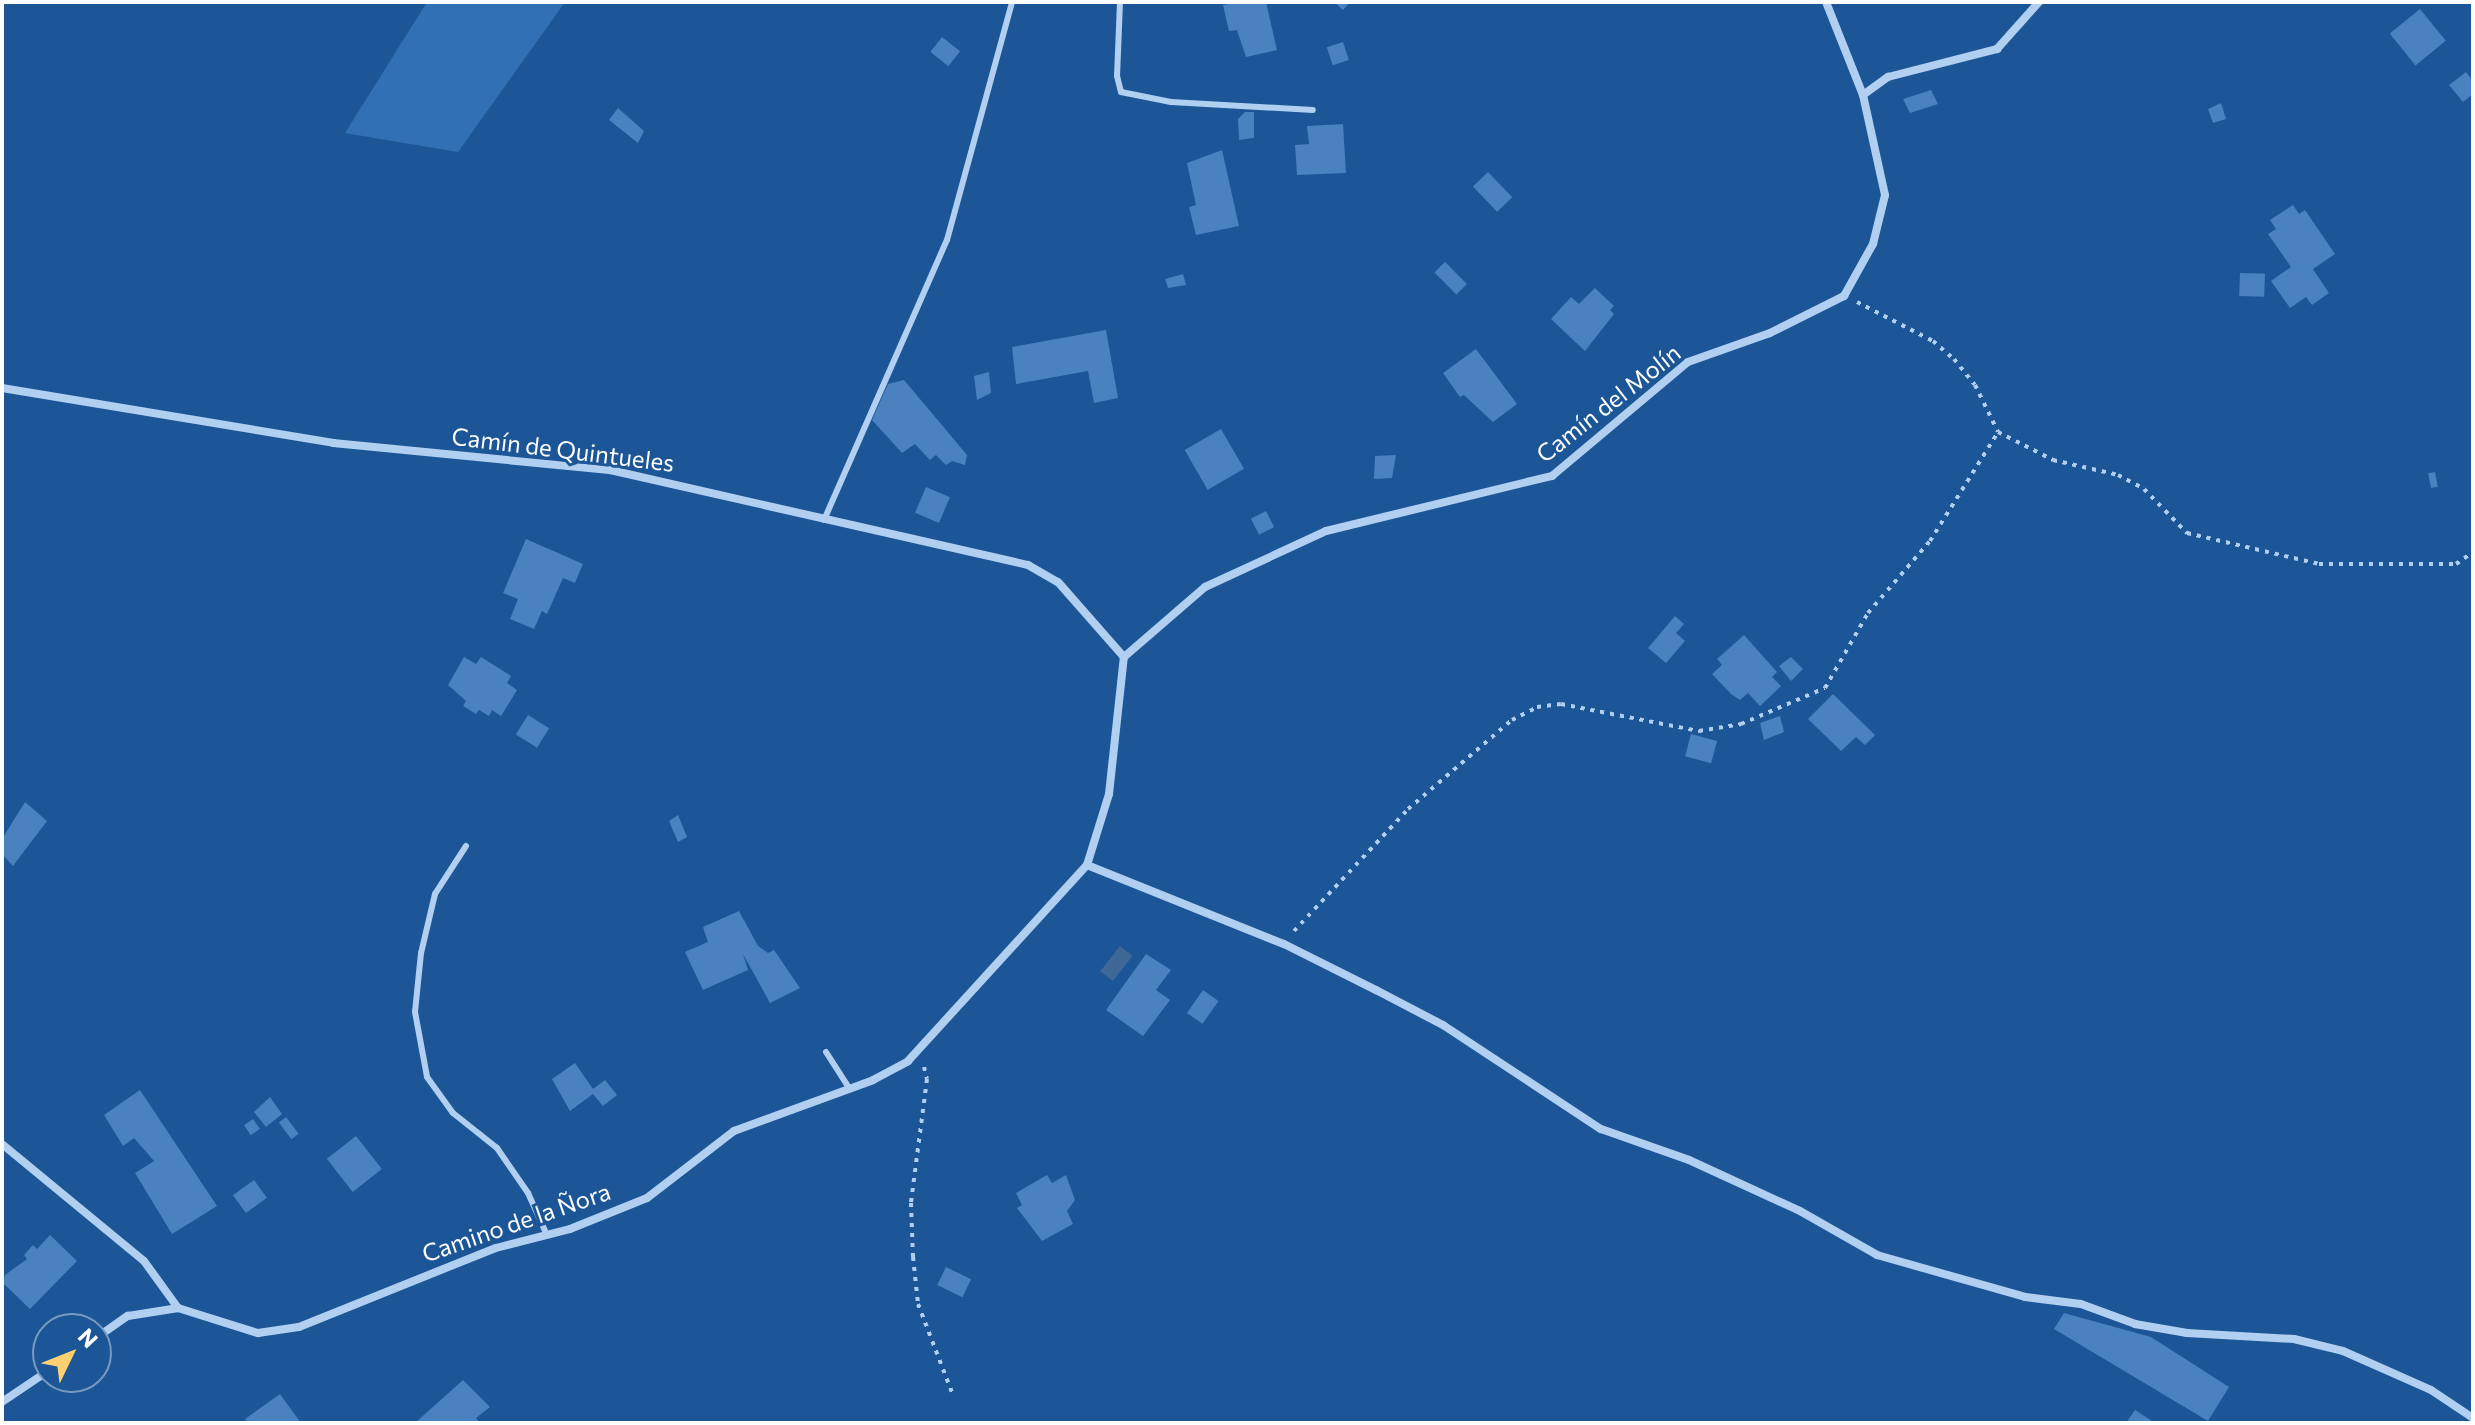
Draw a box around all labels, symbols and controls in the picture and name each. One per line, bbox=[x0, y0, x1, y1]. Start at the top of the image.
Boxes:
street label: Camín del Molín bbox=[1530, 338, 1686, 468]
street label: Camín de Quintueles bbox=[450, 421, 676, 477]
street label: Camino de la Ñora bbox=[418, 1176, 614, 1268]
north arrow bbox=[32, 1313, 112, 1393]
text: N bbox=[73, 1322, 104, 1353]

